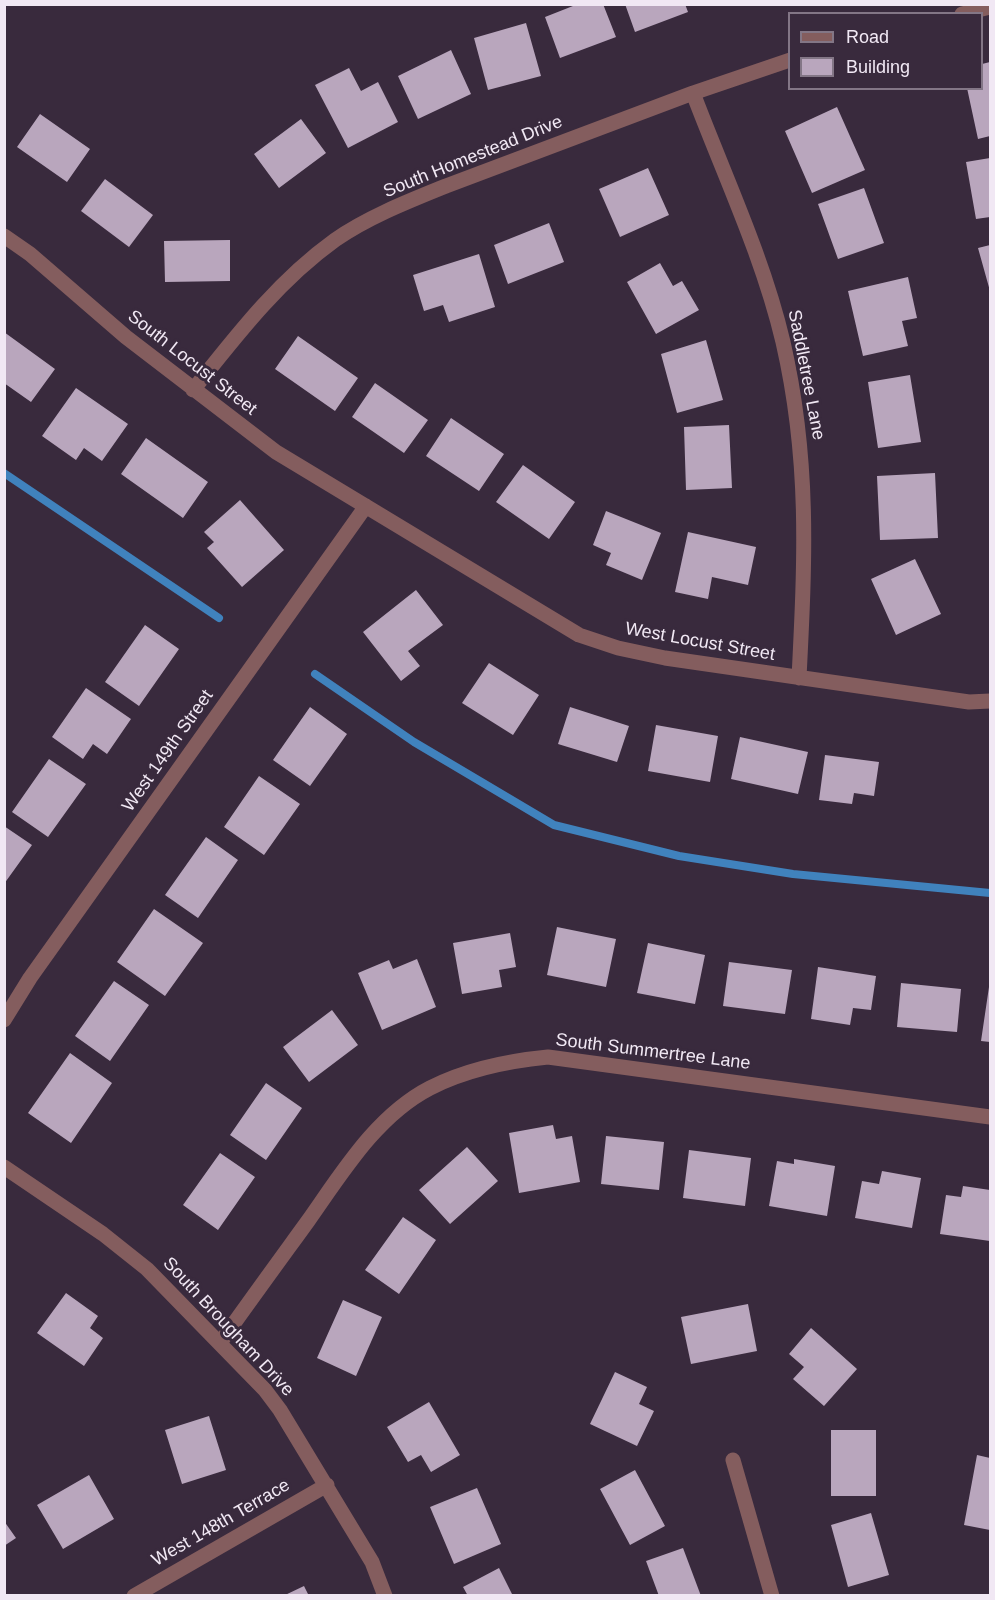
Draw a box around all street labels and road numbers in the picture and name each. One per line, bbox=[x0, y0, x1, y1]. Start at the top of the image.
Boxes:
street label: South Homestead Drive bbox=[380, 111, 566, 203]
street label: South Locust Street bbox=[123, 306, 261, 420]
street label: Saddletree Lane bbox=[783, 308, 829, 442]
street label: West Locust Street bbox=[623, 618, 777, 666]
street label: West 149th Street bbox=[118, 686, 218, 816]
street label: South Summertree Lane bbox=[554, 1029, 752, 1075]
street label: South Brougham Drive bbox=[158, 1253, 298, 1401]
street label: West 148th Terrace bbox=[148, 1475, 294, 1571]

